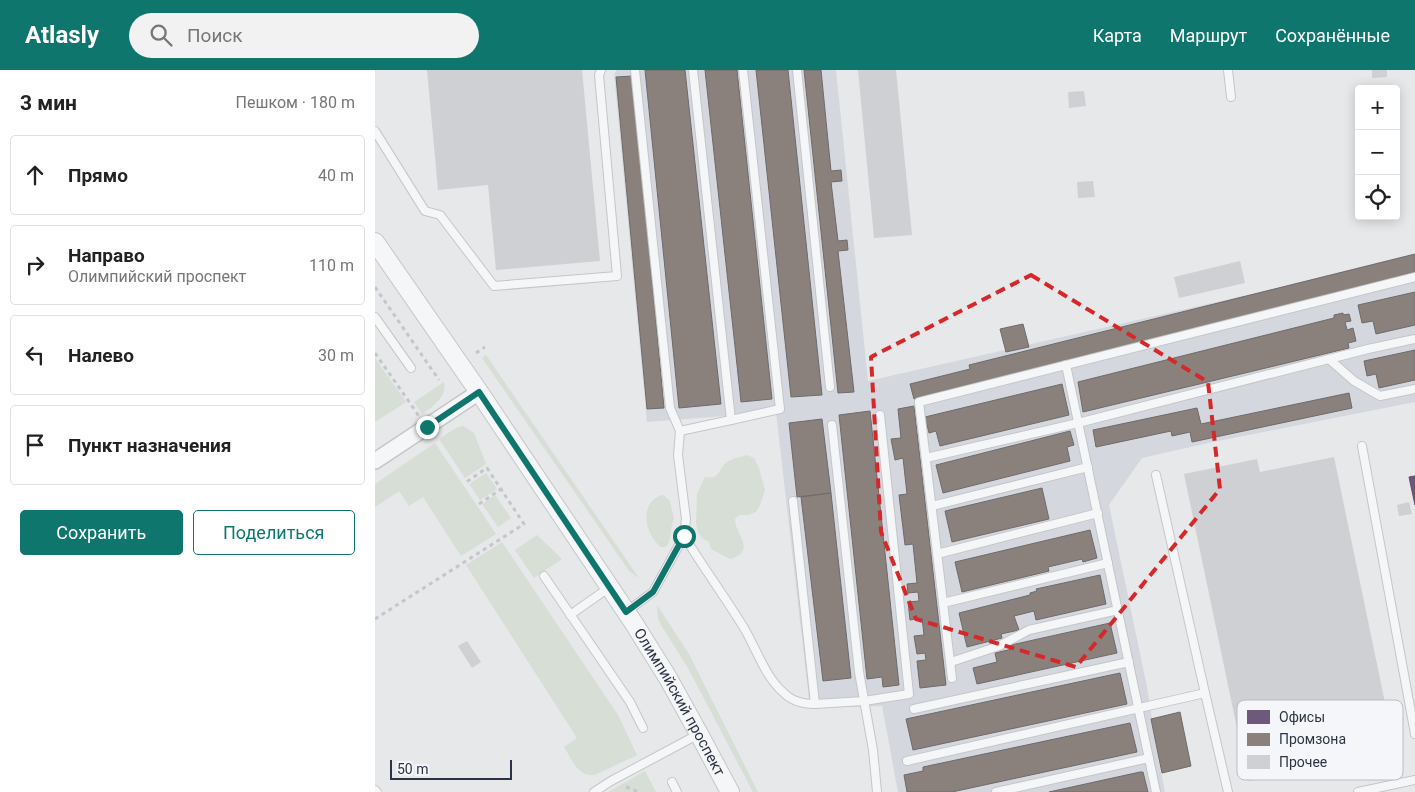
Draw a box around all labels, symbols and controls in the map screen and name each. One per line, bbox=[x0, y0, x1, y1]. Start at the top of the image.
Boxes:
search box bbox=[129, 13, 479, 58]
text: Atlasly bbox=[25, 21, 99, 49]
icon: search bbox=[147, 21, 175, 49]
text: Поиск bbox=[187, 24, 243, 47]
text: Карта bbox=[1093, 25, 1142, 46]
text: Маршрут bbox=[1170, 25, 1247, 46]
text: Сохранённые bbox=[1275, 25, 1390, 46]
map controls bbox=[1355, 85, 1400, 220]
button: + bbox=[1355, 85, 1400, 130]
text: 3 мин bbox=[20, 91, 77, 115]
text: Пешком · 180 m bbox=[236, 93, 355, 112]
button: − bbox=[1355, 130, 1400, 175]
icon: ahead bbox=[21, 161, 49, 189]
text: Прямо bbox=[68, 164, 128, 187]
text: 40 m bbox=[318, 166, 354, 185]
button: locate bbox=[1355, 175, 1400, 220]
text: Направо bbox=[68, 244, 145, 267]
icon: right bbox=[21, 251, 49, 279]
text: 110 m bbox=[309, 256, 354, 275]
text: Олимпийский проспект bbox=[68, 267, 246, 286]
icon: left bbox=[21, 341, 49, 369]
text: Налево bbox=[68, 344, 134, 367]
text: 30 m bbox=[318, 346, 354, 365]
route end bbox=[416, 416, 439, 439]
icon: arrive bbox=[21, 431, 49, 459]
text: Пункт назначения bbox=[68, 434, 231, 457]
button: Сохранить bbox=[20, 510, 183, 555]
button: Поделиться bbox=[193, 510, 355, 555]
route start bbox=[673, 525, 696, 548]
street label: Олимпийский проспект bbox=[630, 625, 729, 779]
legend bbox=[1237, 700, 1403, 780]
text: Офисы bbox=[1279, 709, 1325, 725]
text: Промзона bbox=[1279, 731, 1346, 747]
text: Прочее bbox=[1279, 754, 1327, 770]
scale bar bbox=[390, 757, 513, 780]
text: 50 m bbox=[397, 761, 429, 777]

